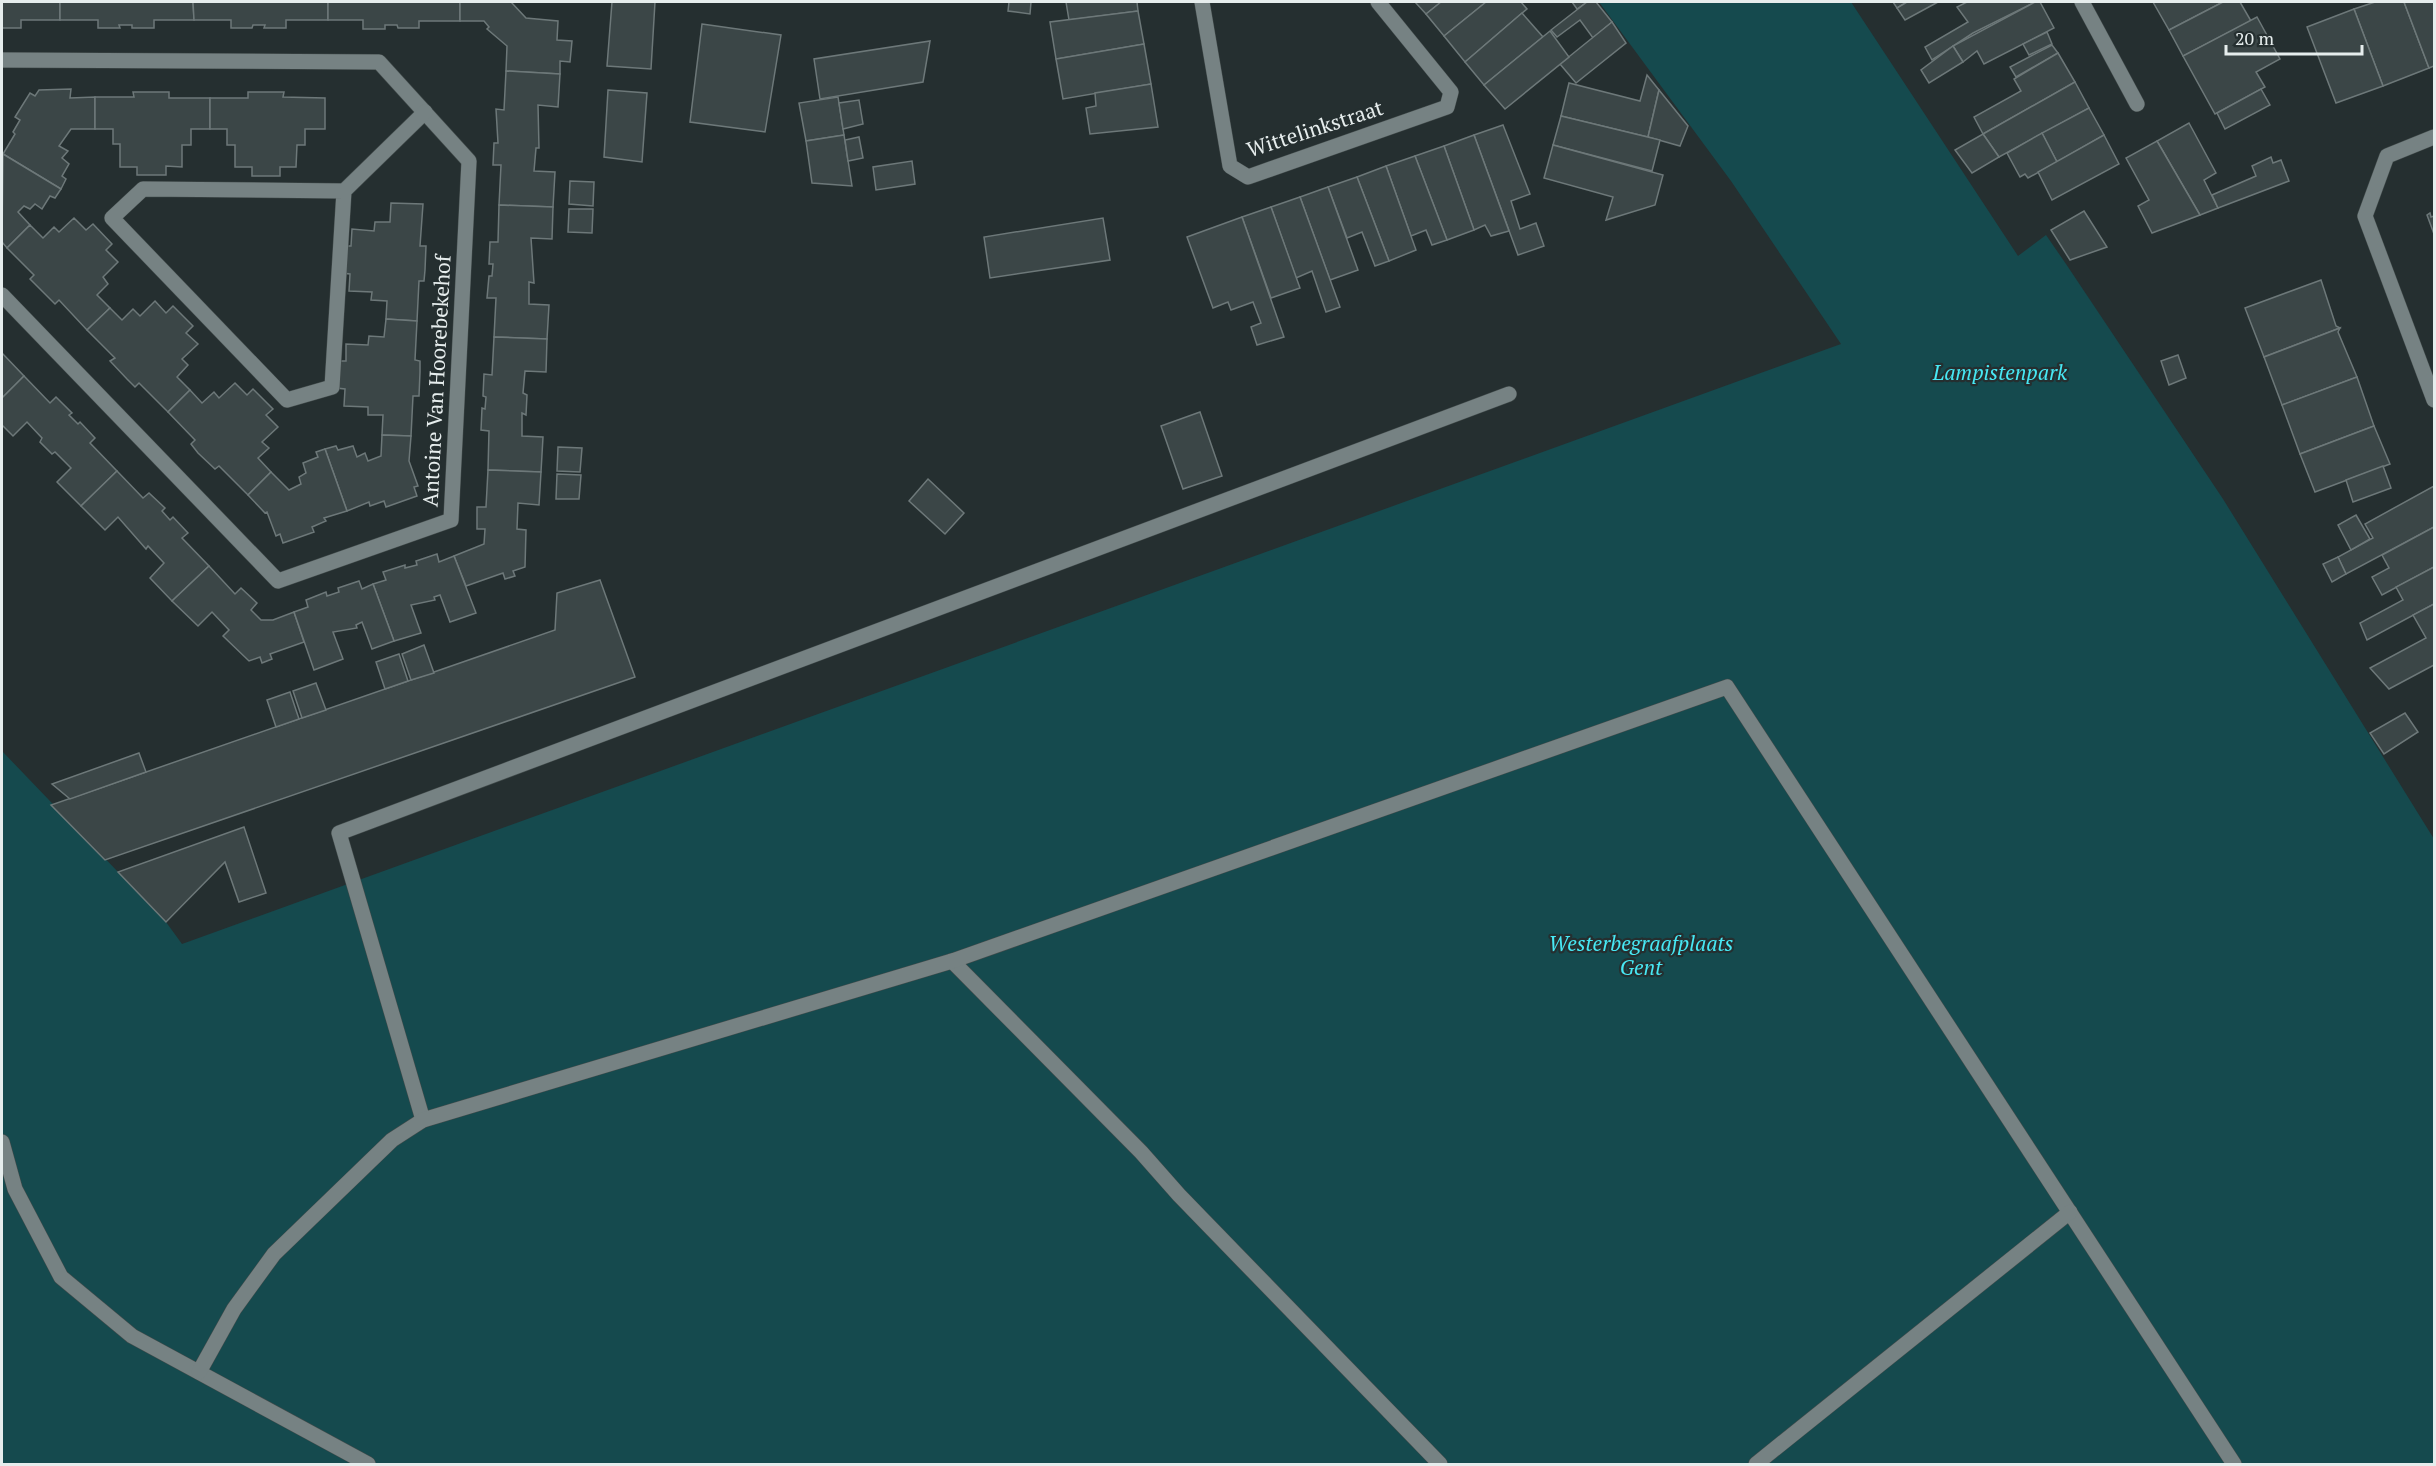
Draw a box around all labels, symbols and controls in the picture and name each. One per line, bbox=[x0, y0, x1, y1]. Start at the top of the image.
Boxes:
scale bar bbox=[2226, 18, 2362, 56]
text: 20 m bbox=[2235, 26, 2275, 50]
street label: Wittelinkstraat bbox=[1243, 93, 1387, 163]
street label: Antoine Van Hoorebekehof bbox=[415, 252, 457, 508]
park label: Lampistenpark bbox=[1932, 358, 2068, 386]
park label: Westerbegraafplaats Gent bbox=[1549, 929, 1734, 981]

